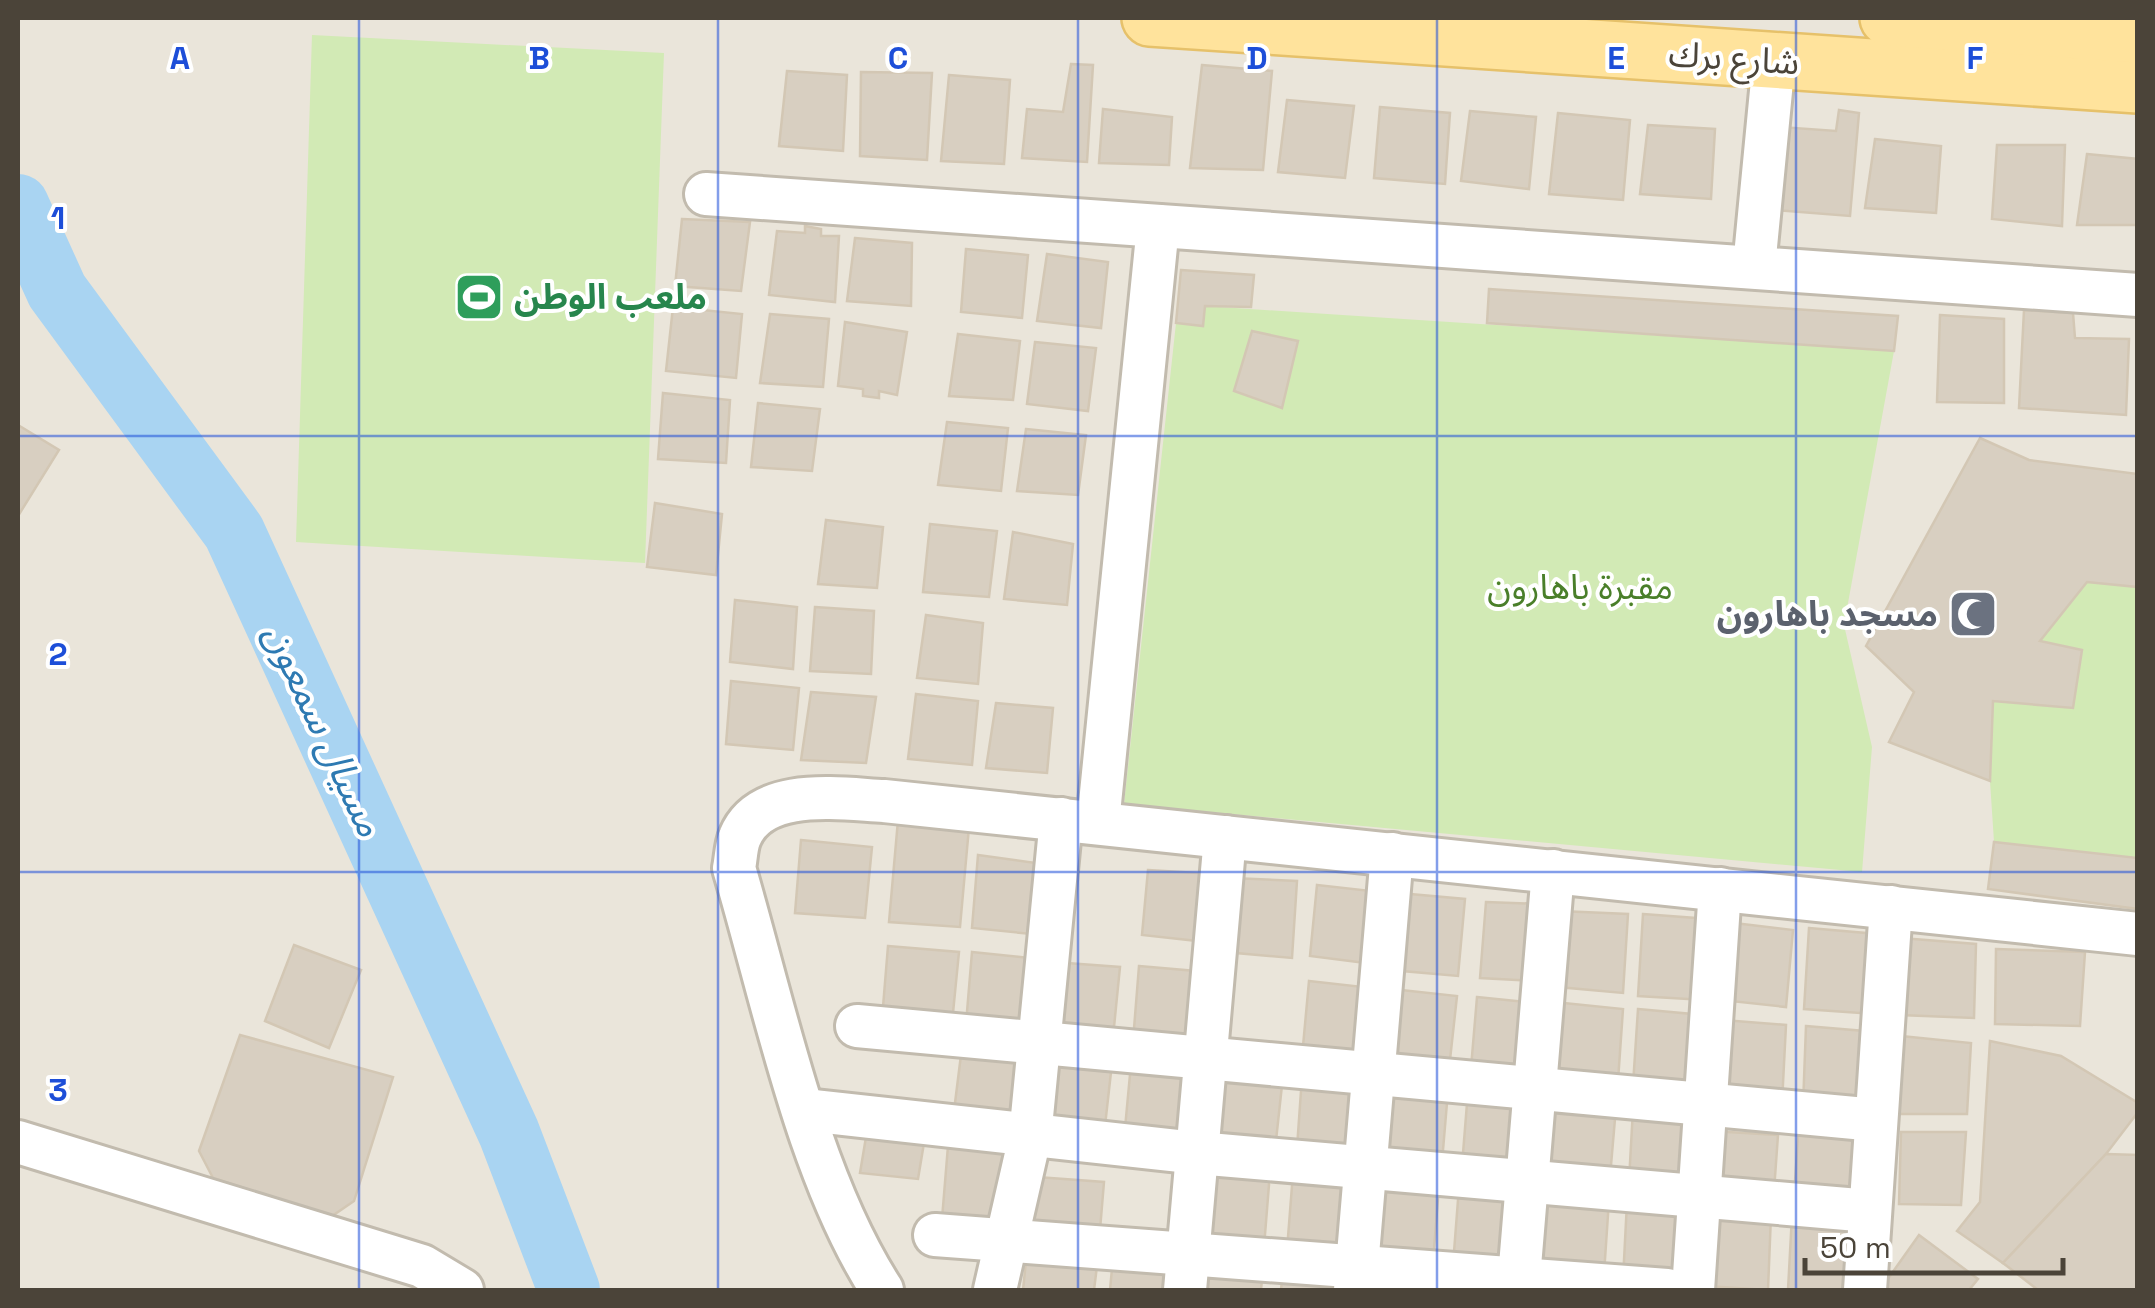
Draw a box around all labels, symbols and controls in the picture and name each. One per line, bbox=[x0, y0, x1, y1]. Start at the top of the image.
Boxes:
street label: شارع برك bbox=[1667, 32, 1801, 88]
text: A bbox=[170, 38, 190, 78]
text: B bbox=[528, 38, 550, 78]
text: C bbox=[888, 38, 908, 78]
text: D bbox=[1246, 38, 1268, 78]
text: E bbox=[1607, 38, 1625, 78]
text: F bbox=[1966, 38, 1984, 78]
text: 1 bbox=[51, 198, 65, 238]
sports icon: ملعب الوطن bbox=[453, 271, 505, 323]
place label: ملعب الوطن bbox=[514, 275, 707, 319]
park label: مقبرة باهارون bbox=[1487, 565, 1673, 609]
mosque icon: مسجد باهارون bbox=[1947, 588, 1999, 640]
place label: مسجد باهارون bbox=[1717, 592, 1938, 636]
water label: مسيال سمعون bbox=[254, 616, 394, 844]
text: 2 bbox=[48, 634, 68, 674]
text: 3 bbox=[48, 1070, 68, 1110]
scale bar bbox=[1805, 1213, 2062, 1275]
text: 50 m bbox=[1820, 1228, 1891, 1267]

